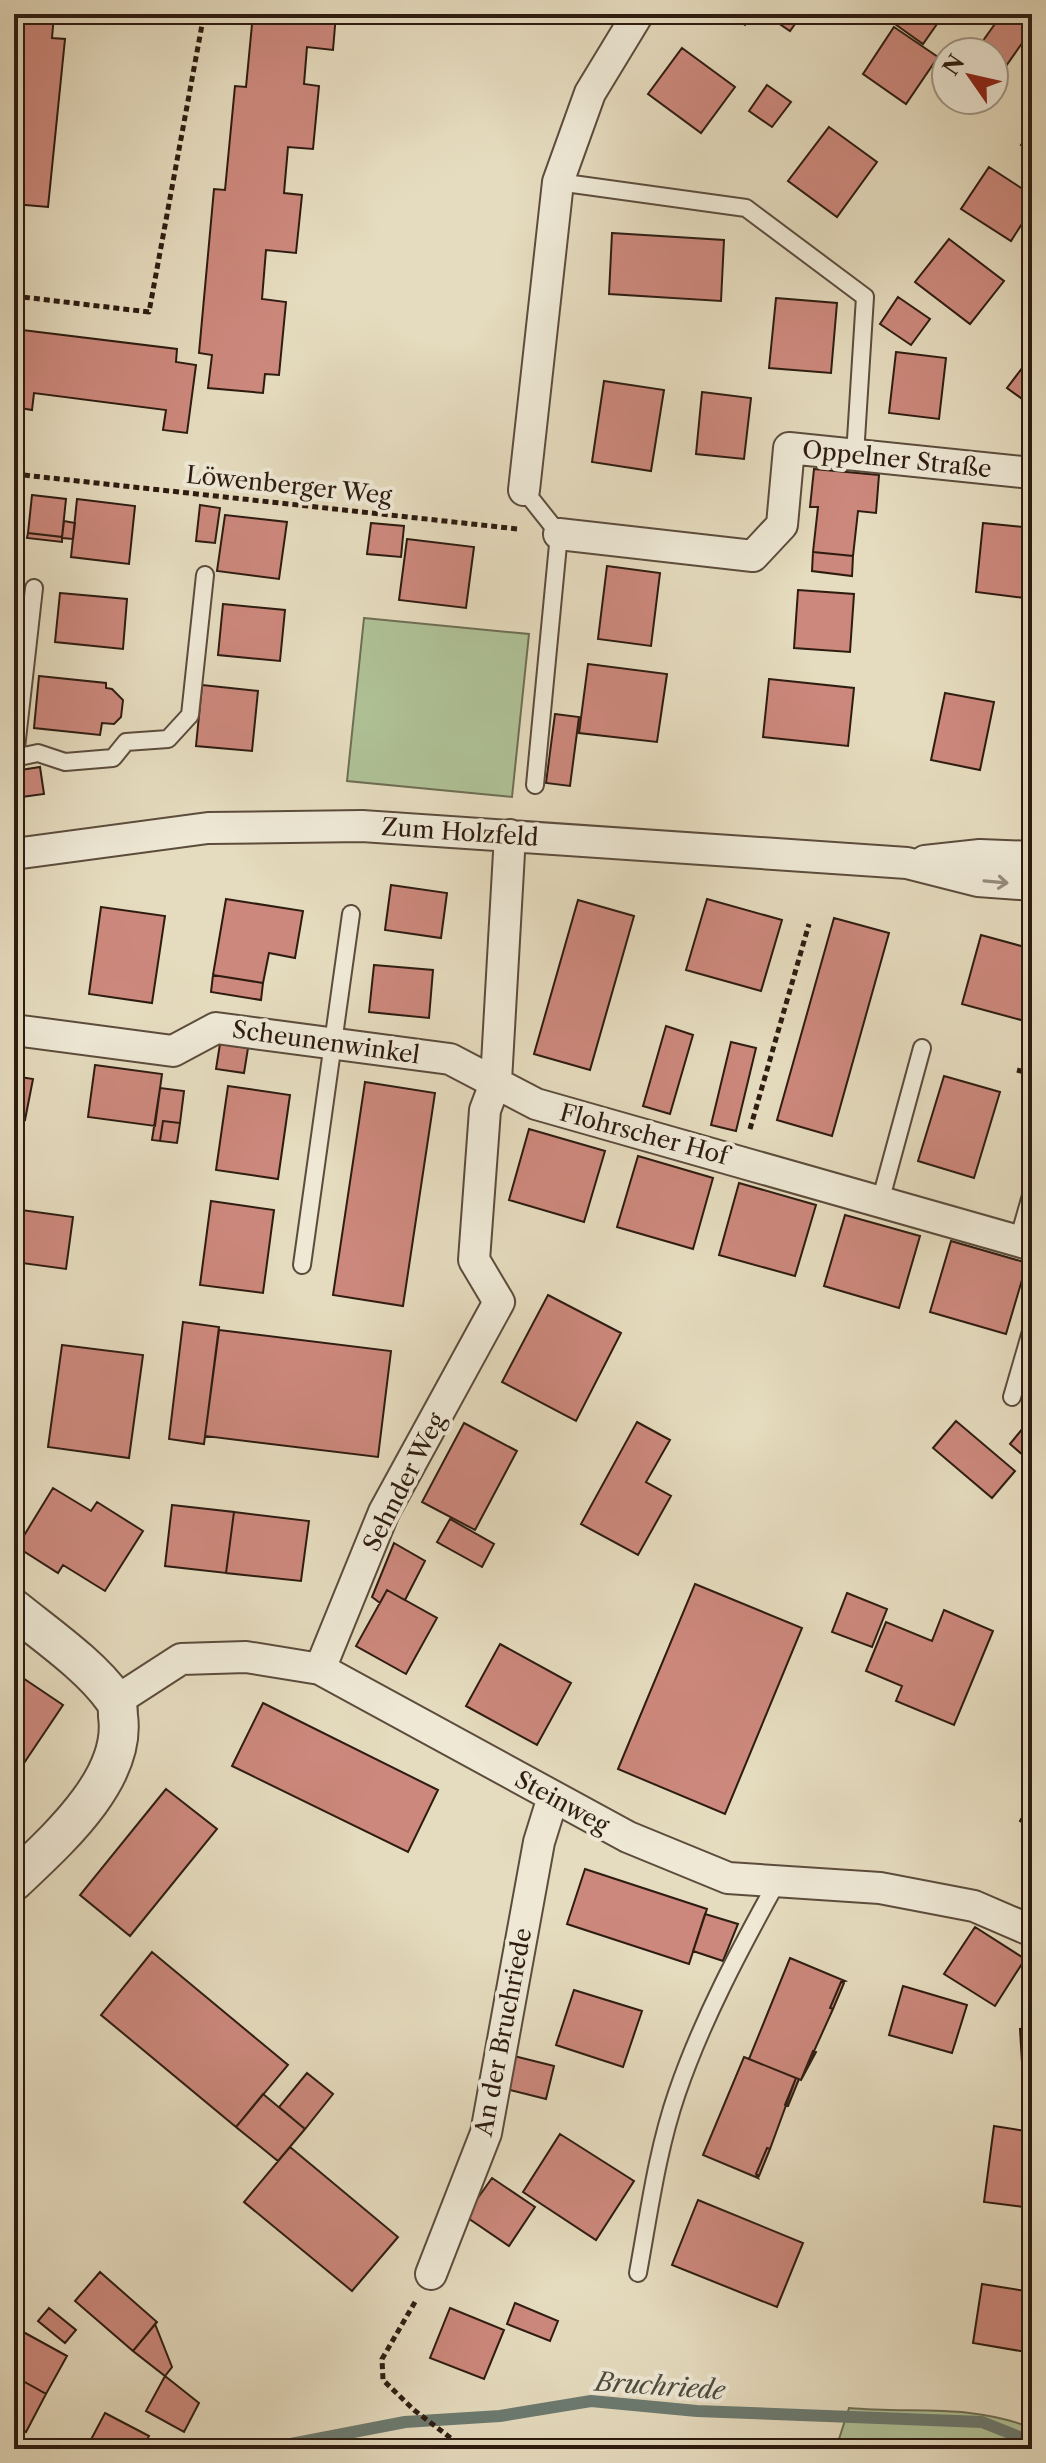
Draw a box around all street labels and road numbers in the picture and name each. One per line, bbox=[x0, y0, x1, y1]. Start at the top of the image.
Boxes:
street label: Oppelner Straße bbox=[801, 435, 993, 483]
street label: Löwenberger Weg bbox=[185, 460, 394, 510]
street label: Zum Holzfeld bbox=[381, 812, 540, 852]
street label: Scheunenwinkel bbox=[231, 1015, 421, 1069]
street label: Flohrscher Hof bbox=[557, 1098, 734, 1171]
street label: Sehnder Weg bbox=[357, 1408, 451, 1556]
street label: Steinweg bbox=[510, 1764, 615, 1840]
street label: An der Bruchriede bbox=[468, 1925, 537, 2140]

